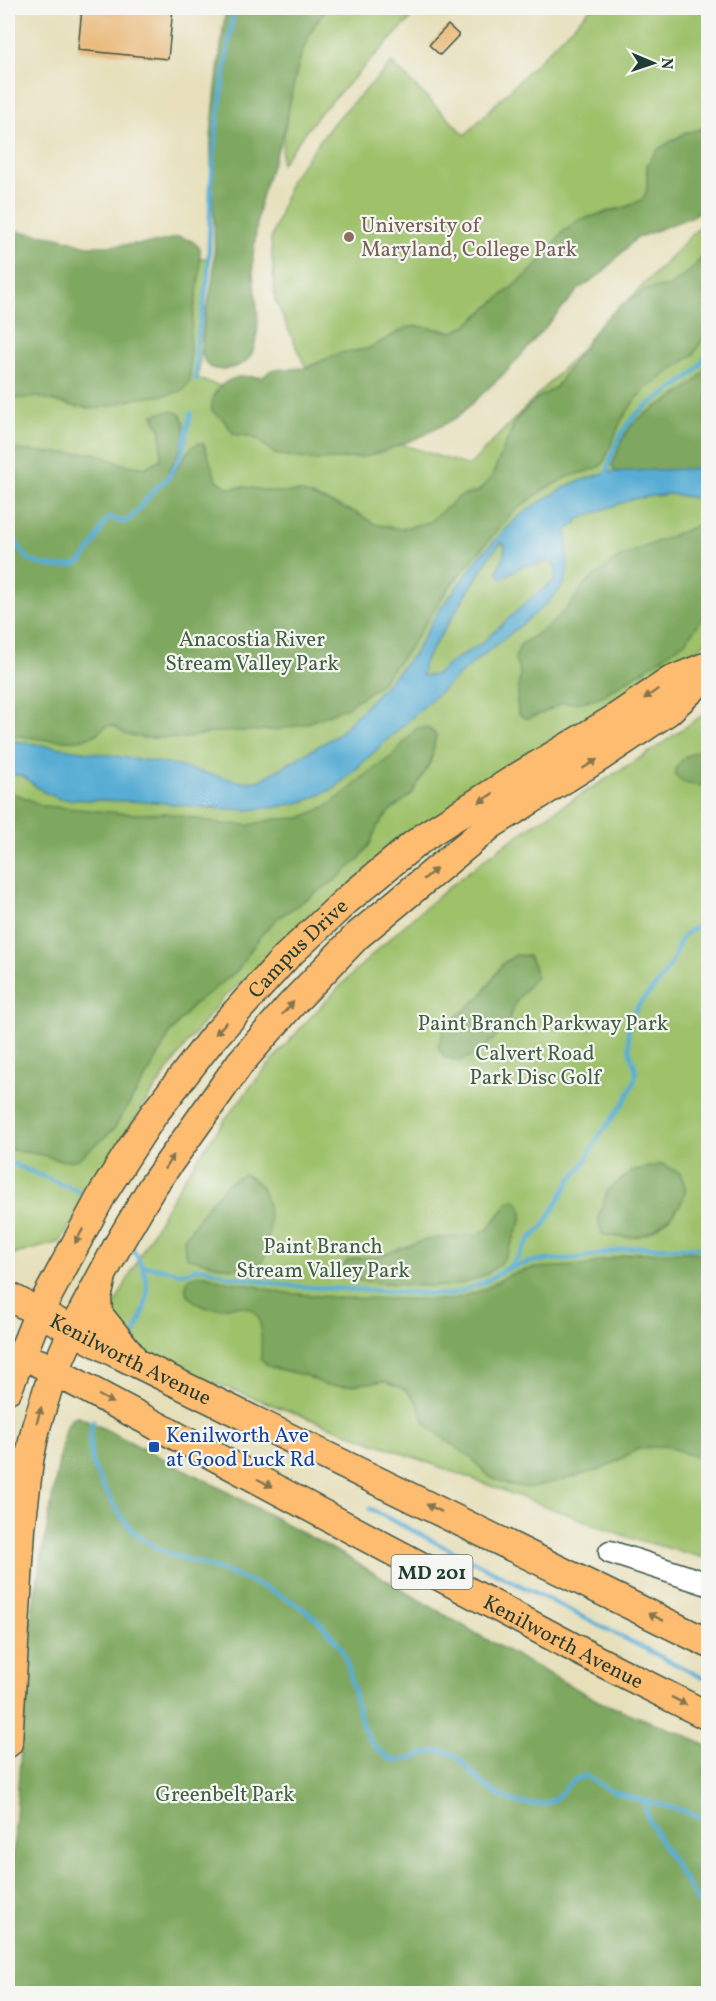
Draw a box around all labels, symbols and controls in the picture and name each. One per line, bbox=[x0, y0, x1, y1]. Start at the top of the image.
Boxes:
north arrow bbox=[623, 33, 683, 93]
text: N bbox=[655, 57, 677, 70]
place label: University of Maryland, College Park bbox=[361, 212, 577, 265]
marker: University of Maryland, College Park bbox=[342, 230, 356, 244]
park label: Anacostia River Stream Valley Park bbox=[165, 626, 339, 679]
one-way arrow bbox=[644, 688, 660, 700]
one-way arrow bbox=[582, 758, 598, 769]
one-way arrow bbox=[478, 792, 494, 803]
one-way arrow bbox=[422, 868, 438, 881]
street label: Campus Drive bbox=[242, 893, 356, 1006]
one-way arrow bbox=[281, 1001, 294, 1016]
park label: Paint Branch Parkway Park bbox=[418, 1010, 669, 1039]
one-way arrow bbox=[215, 1020, 228, 1035]
park label: Calvert Road Park Disc Golf bbox=[469, 1040, 602, 1093]
one-way arrow bbox=[163, 1154, 174, 1170]
one-way arrow bbox=[74, 1228, 84, 1245]
park label: Paint Branch Stream Valley Park bbox=[236, 1233, 410, 1286]
street label: Kenilworth Avenue bbox=[44, 1307, 216, 1413]
one-way arrow bbox=[97, 1394, 114, 1404]
one-way arrow bbox=[35, 1406, 45, 1424]
place label: Kenilworth Ave at Good Luck Rd bbox=[166, 1422, 315, 1475]
marker: Kenilworth Ave at Good Luck Rd bbox=[147, 1440, 161, 1454]
one-way arrow bbox=[256, 1478, 273, 1488]
one-way arrow bbox=[425, 1504, 443, 1514]
road number: MD 201 bbox=[392, 1555, 472, 1589]
street label: Kenilworth Avenue bbox=[478, 1589, 648, 1697]
one-way arrow bbox=[647, 1613, 665, 1623]
one-way arrow bbox=[670, 1697, 687, 1706]
park label: Greenbelt Park bbox=[156, 1781, 295, 1810]

